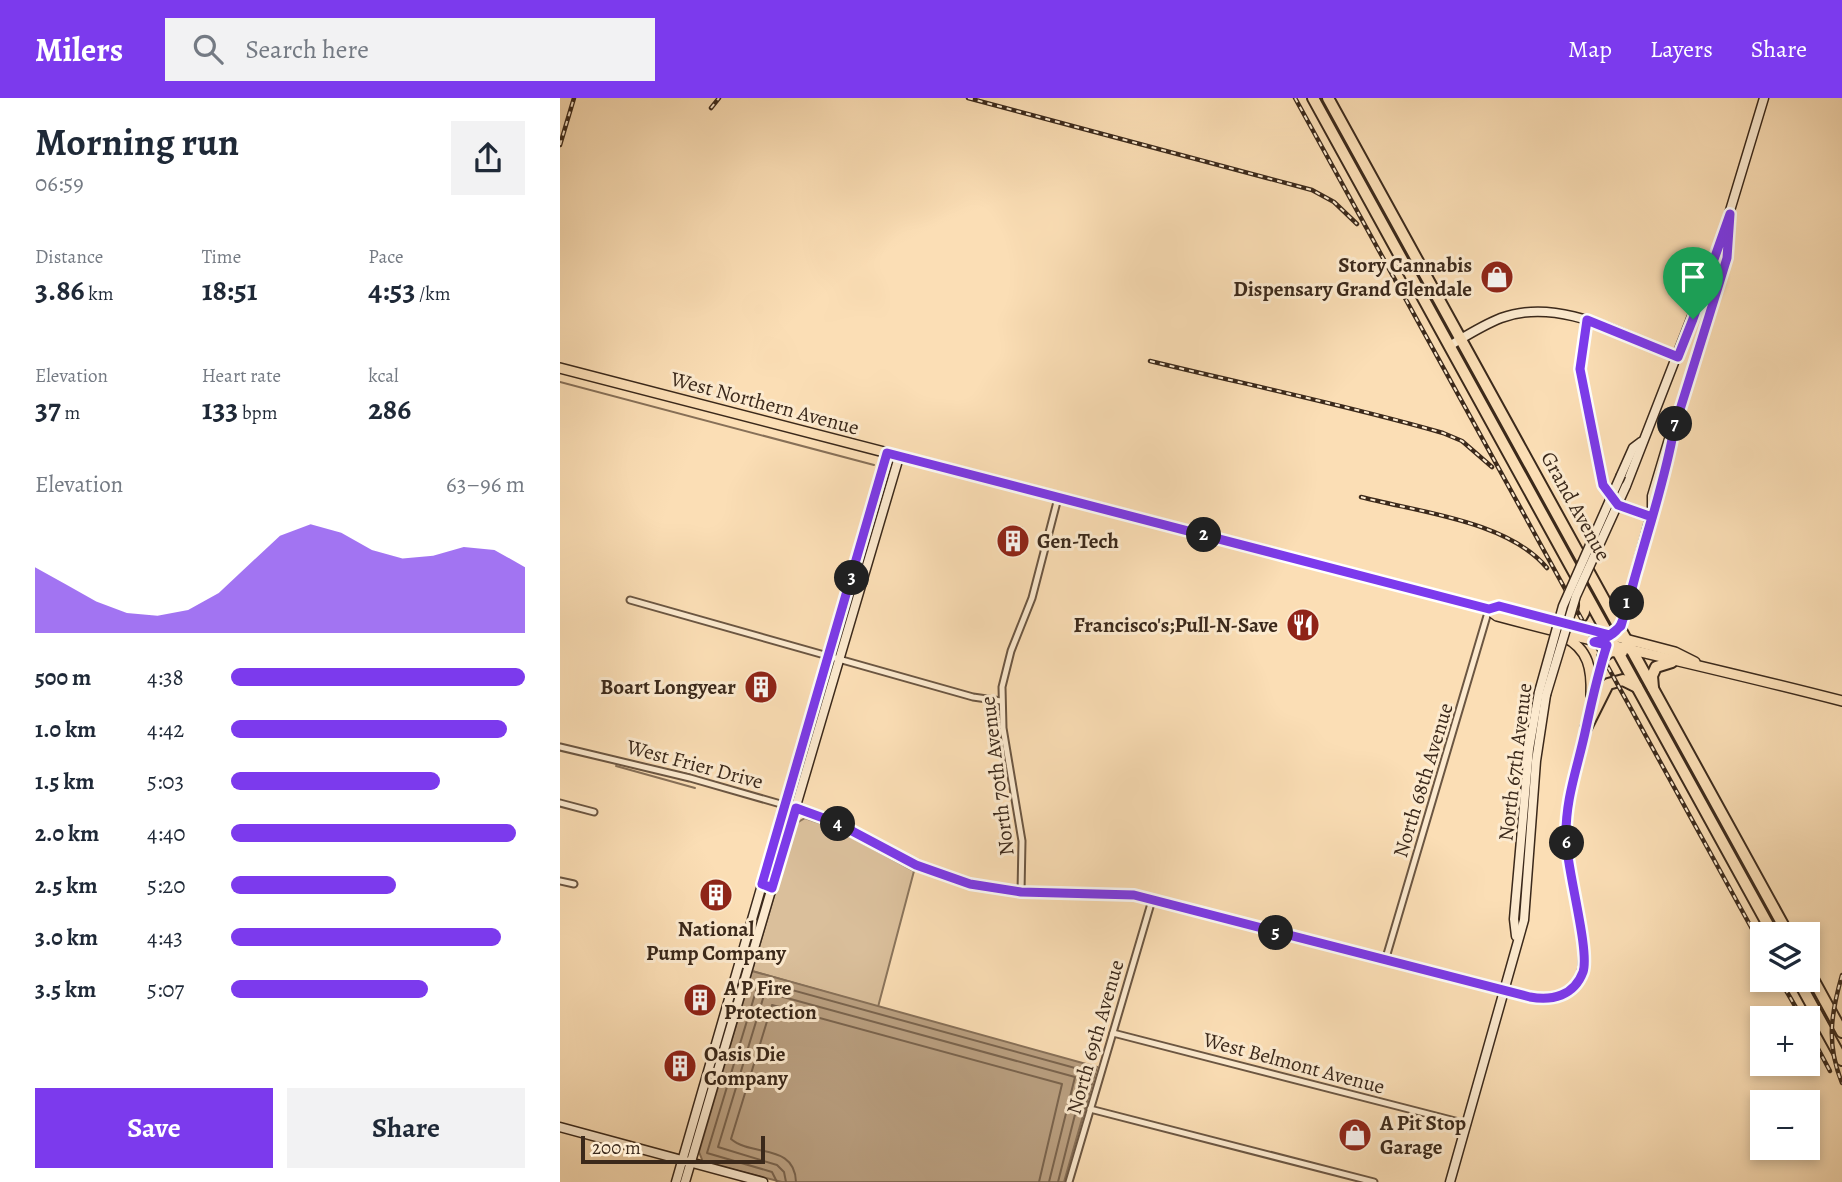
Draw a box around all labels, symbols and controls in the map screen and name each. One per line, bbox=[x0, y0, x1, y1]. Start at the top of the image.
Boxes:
search box bbox=[165, 18, 655, 81]
text: Milers bbox=[35, 27, 123, 72]
icon: search bbox=[189, 30, 227, 68]
text: Search here bbox=[245, 32, 369, 67]
text: Map bbox=[1568, 33, 1612, 65]
text: Layers bbox=[1650, 33, 1713, 65]
text: Share bbox=[1751, 33, 1807, 65]
text: Morning run bbox=[35, 116, 239, 168]
button: share bbox=[451, 121, 525, 195]
text: 06:59 bbox=[35, 168, 84, 199]
text: Distance bbox=[35, 244, 103, 270]
text: Time bbox=[202, 244, 241, 270]
text: Pace bbox=[368, 244, 404, 270]
pin bbox=[1663, 247, 1723, 319]
place label: Story Cannabis Dispensary Grand Glendale bbox=[1233, 251, 1472, 303]
shop icon: Story Cannabis Dispensary Grand Glendale bbox=[1478, 258, 1516, 296]
icon: arrive bbox=[1674, 258, 1712, 296]
text: 3.86 bbox=[35, 270, 85, 310]
text: 18:51 bbox=[202, 270, 258, 310]
text: 4:53 bbox=[368, 270, 415, 310]
text: km bbox=[85, 281, 114, 307]
text: /km bbox=[415, 281, 451, 307]
text: Elevation bbox=[35, 363, 108, 389]
text: Heart rate bbox=[202, 363, 281, 389]
text: kcal bbox=[368, 363, 399, 389]
street label: West Northern Avenue bbox=[667, 364, 862, 442]
text: 37 bbox=[35, 389, 61, 429]
text: 133 bbox=[202, 389, 238, 429]
text: 286 bbox=[368, 389, 411, 429]
text: m bbox=[61, 400, 80, 426]
text: bpm bbox=[238, 400, 277, 426]
pin: 7 bbox=[1658, 406, 1692, 442]
text: 7 bbox=[1670, 410, 1679, 436]
street label: Grand Avenue bbox=[1535, 446, 1617, 566]
text: Elevation bbox=[35, 469, 123, 500]
text: 63–96 m bbox=[446, 469, 525, 500]
pin: 2 bbox=[1186, 518, 1222, 552]
text: 2 bbox=[1199, 521, 1208, 547]
building icon: Gen-Tech bbox=[994, 522, 1032, 560]
place label: Gen-Tech bbox=[1037, 527, 1119, 555]
pin: 3 bbox=[834, 560, 870, 596]
text: 3 bbox=[847, 564, 856, 590]
pin: 1 bbox=[1610, 586, 1644, 620]
text: 1 bbox=[1623, 589, 1630, 615]
restaurant icon: Francisco's;Pull-N-Save bbox=[1284, 606, 1322, 644]
place label: Francisco's;Pull-N-Save bbox=[1074, 611, 1278, 639]
text: 500 m bbox=[35, 662, 91, 693]
text: 4:38 bbox=[147, 662, 184, 693]
building icon: Boart Longyear bbox=[742, 668, 780, 706]
place label: Boart Longyear bbox=[600, 673, 736, 701]
street label: North 67th Avenue bbox=[1491, 681, 1539, 843]
street label: North 70th Avenue bbox=[973, 695, 1021, 857]
street label: North 68th Avenue bbox=[1386, 699, 1460, 861]
text: 1.0 km bbox=[35, 714, 96, 745]
text: 4:42 bbox=[147, 714, 184, 745]
street label: West Frier Drive bbox=[623, 732, 766, 796]
text: 1.5 km bbox=[35, 766, 95, 797]
text: 5:03 bbox=[147, 766, 184, 797]
pin: 4 bbox=[820, 806, 856, 842]
text: 4 bbox=[833, 810, 842, 836]
text: 2.0 km bbox=[35, 818, 99, 849]
text: 4:40 bbox=[147, 818, 186, 849]
pin: 6 bbox=[1550, 826, 1584, 860]
text: 6 bbox=[1562, 829, 1571, 855]
text: 2.5 km bbox=[35, 870, 97, 901]
text: 5:20 bbox=[147, 870, 186, 901]
building icon: National Pump Company bbox=[697, 876, 735, 914]
place label: National Pump Company bbox=[646, 915, 787, 967]
pin: 5 bbox=[1258, 916, 1294, 950]
text: 5 bbox=[1271, 919, 1280, 945]
text: 3.0 km bbox=[35, 922, 98, 953]
text: 4:43 bbox=[147, 922, 183, 953]
map controls bbox=[1750, 922, 1820, 1160]
button: layers bbox=[1750, 922, 1820, 992]
street label: North 69th Avenue bbox=[1060, 956, 1130, 1118]
text: 3.5 km bbox=[35, 974, 96, 1005]
text: 5:07 bbox=[147, 974, 184, 1005]
place label: A P Fire Protection bbox=[723, 974, 817, 1026]
building icon: A P Fire Protection bbox=[681, 981, 719, 1019]
button: + bbox=[1750, 1006, 1820, 1076]
street label: West Belmont Avenue bbox=[1199, 1025, 1388, 1101]
place label: Oasis Die Company bbox=[704, 1040, 789, 1092]
building icon: Oasis Die Company bbox=[661, 1047, 699, 1085]
button: Save bbox=[35, 1088, 273, 1168]
button: Share bbox=[287, 1088, 525, 1168]
button: − bbox=[1750, 1090, 1820, 1160]
place label: A Pit Stop Garage bbox=[1379, 1109, 1466, 1161]
shop icon: A Pit Stop Garage bbox=[1336, 1116, 1374, 1154]
scale bar bbox=[581, 1133, 765, 1165]
text: 200 m bbox=[592, 1135, 641, 1161]

